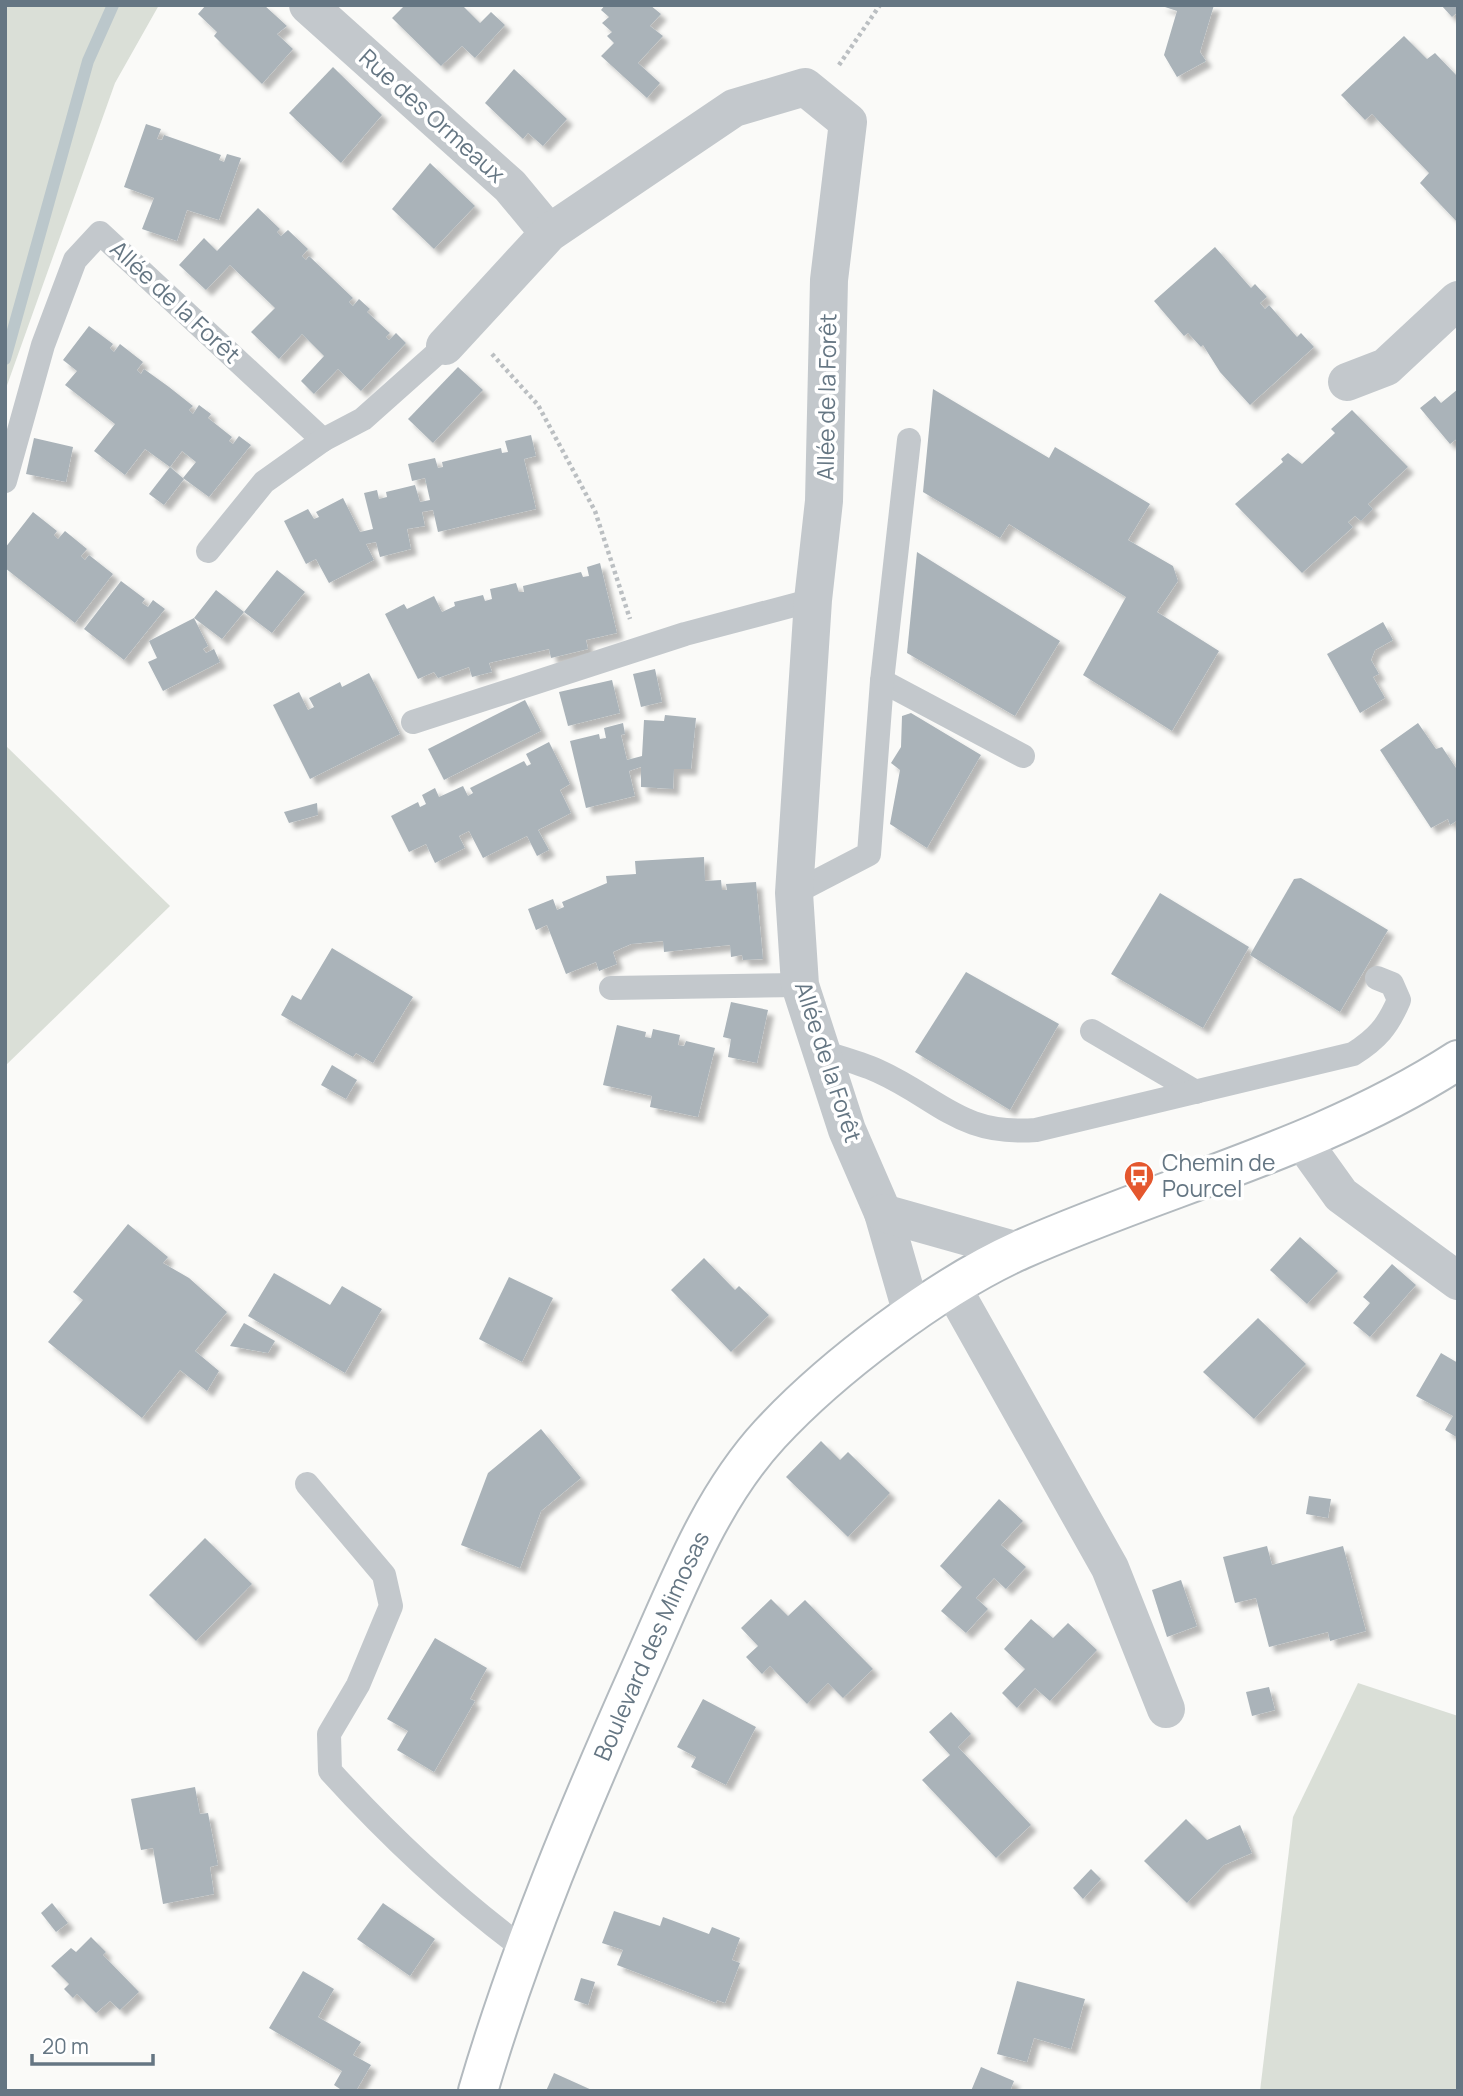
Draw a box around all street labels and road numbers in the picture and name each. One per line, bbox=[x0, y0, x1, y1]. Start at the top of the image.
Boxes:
street label: Rue des Ormeaux bbox=[353, 41, 513, 189]
street label: Allée de la Forêt bbox=[104, 233, 248, 370]
street label: Allée de la Forêt bbox=[809, 313, 843, 481]
street label: Allée de la Forêt bbox=[788, 977, 870, 1146]
street label: Boulevard des Mimosas bbox=[585, 1525, 716, 1765]

